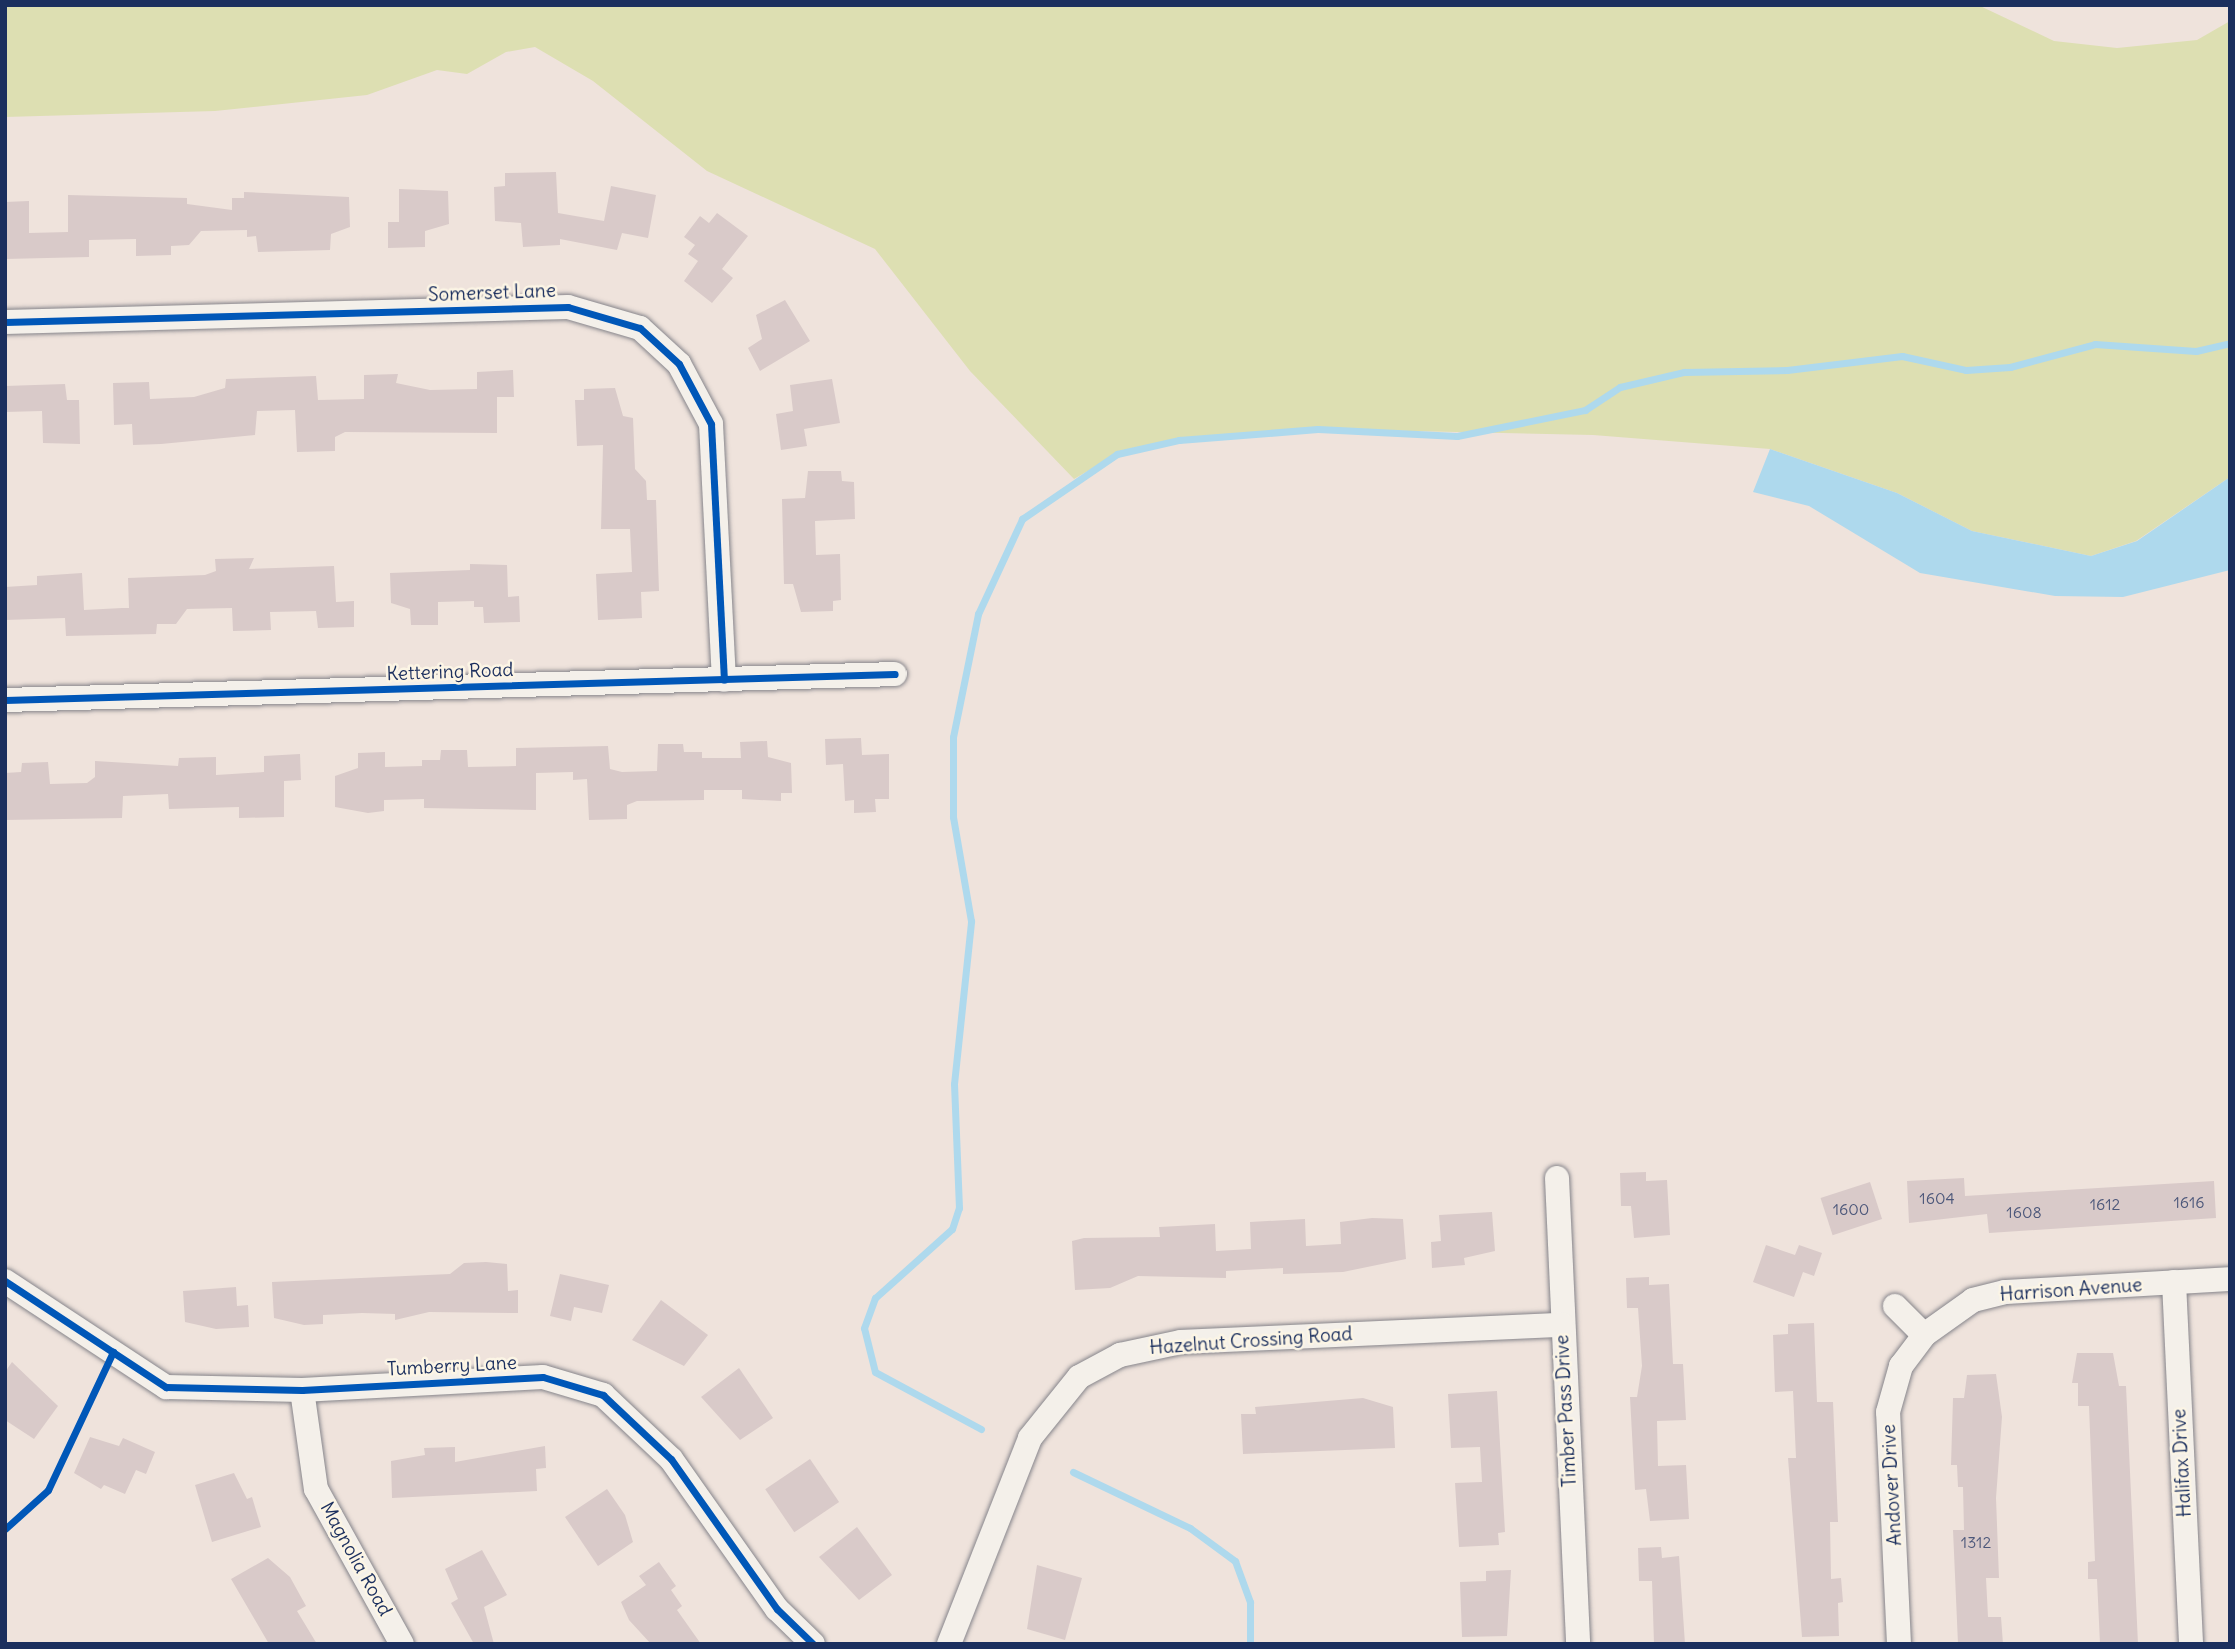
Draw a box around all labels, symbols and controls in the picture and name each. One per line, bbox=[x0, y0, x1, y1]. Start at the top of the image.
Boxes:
street label: Somerset Lane bbox=[428, 279, 556, 307]
street label: Kettering Road bbox=[386, 658, 514, 686]
house number: 1604 bbox=[1919, 1188, 1955, 1208]
house number: 1616 bbox=[2173, 1192, 2205, 1212]
house number: 1612 bbox=[2090, 1194, 2120, 1214]
house number: 1600 bbox=[1833, 1199, 1869, 1219]
house number: 1608 bbox=[2006, 1202, 2042, 1222]
street label: Harrison Avenue bbox=[1999, 1274, 2143, 1306]
street label: Hazelnut Crossing Road bbox=[1149, 1323, 1353, 1359]
street label: Timber Pass Drive bbox=[1551, 1334, 1581, 1488]
street label: Tumberry Lane bbox=[386, 1351, 518, 1381]
street label: Halifax Drive bbox=[2168, 1408, 2196, 1518]
street label: Andover Drive bbox=[1877, 1424, 1907, 1546]
street label: Magnolia Road bbox=[315, 1498, 397, 1620]
house number: 1312 bbox=[1961, 1532, 1991, 1552]

